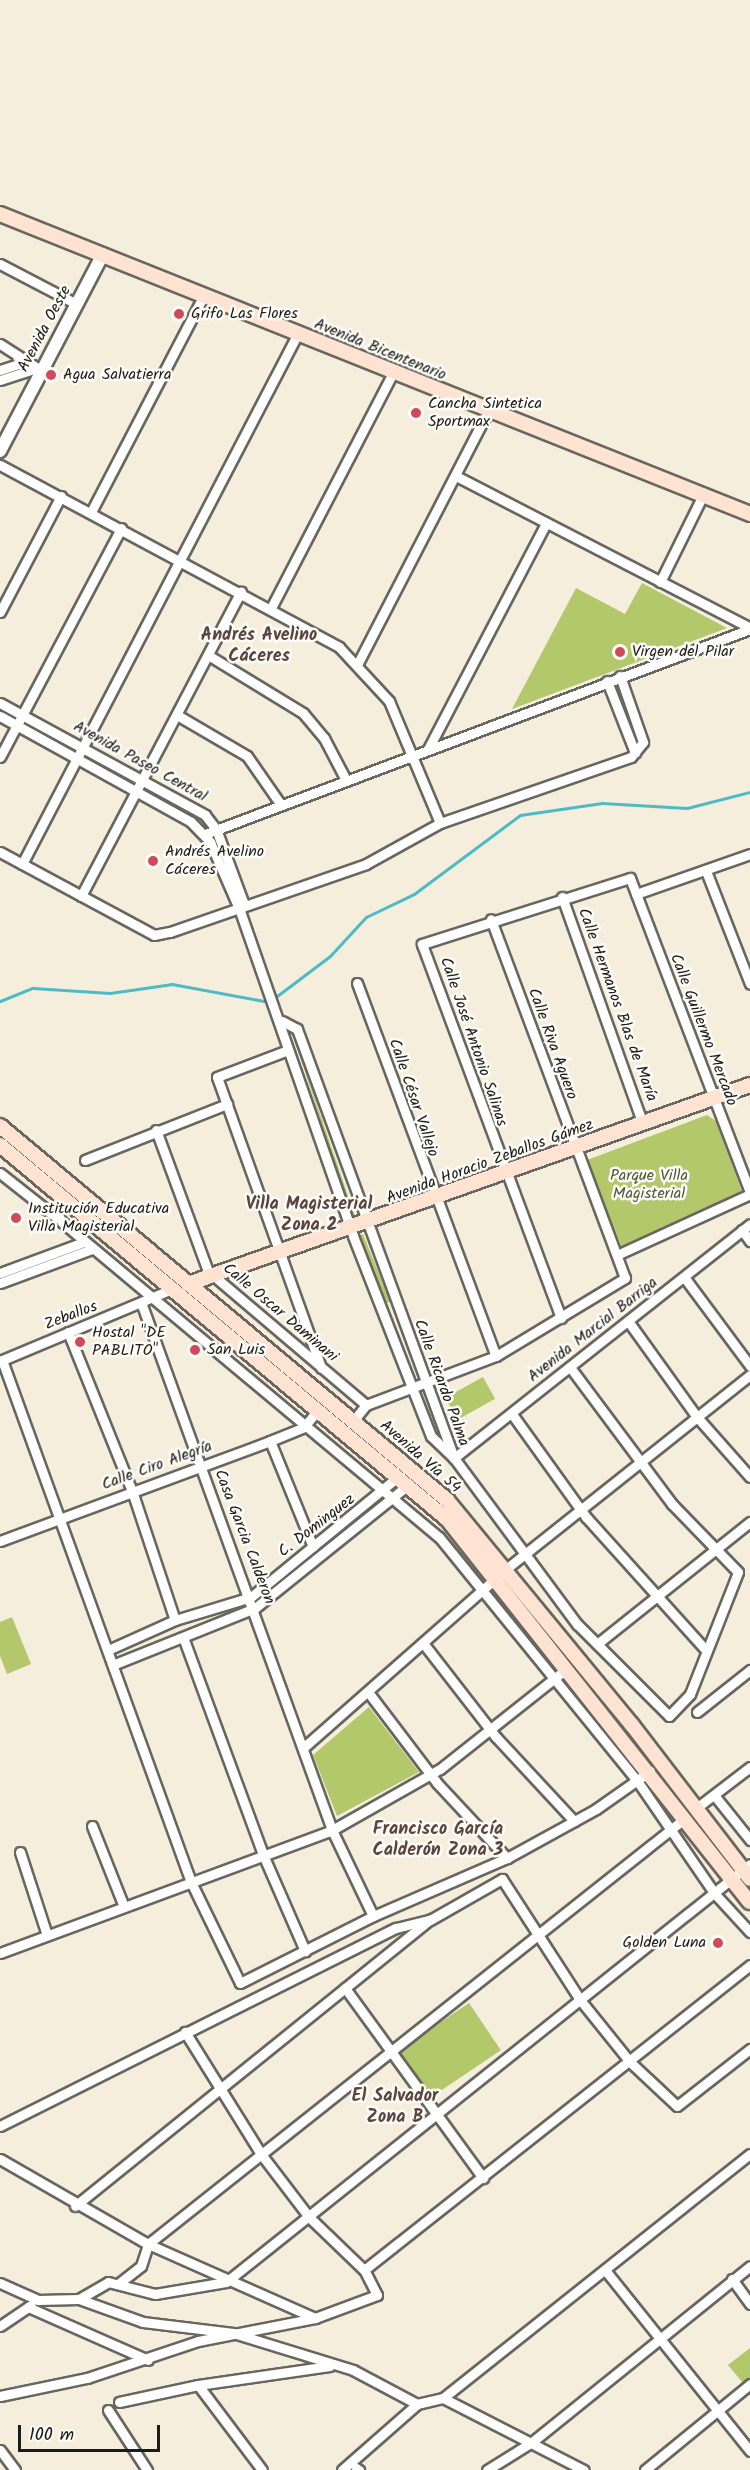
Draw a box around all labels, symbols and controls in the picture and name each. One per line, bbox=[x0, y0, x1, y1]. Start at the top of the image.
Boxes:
street label: Avenida Oeste bbox=[14, 282, 76, 376]
place label: Grifo Las Flores bbox=[191, 304, 298, 324]
marker: Grifo Las Flores bbox=[172, 307, 186, 321]
street label: Avenida Bicentenario bbox=[311, 315, 449, 385]
place label: Agua Salvatierra bbox=[63, 365, 171, 385]
marker: Agua Salvatierra bbox=[44, 368, 58, 382]
place label: Cancha Sintetica Sportmax bbox=[428, 394, 542, 432]
marker: Cancha Sintetica Sportmax bbox=[409, 406, 423, 420]
district label: Andrés Avelino Cáceres bbox=[201, 626, 317, 668]
place label: Virgen del Pilar bbox=[632, 642, 734, 662]
marker: Virgen del Pilar bbox=[613, 645, 627, 659]
street label: Avenida Paseo Central bbox=[70, 717, 210, 807]
place label: Andrés Avelino Cáceres bbox=[165, 842, 264, 880]
marker: Andrés Avelino Cáceres bbox=[146, 854, 160, 868]
street label: Calle Hermanos Blas de María bbox=[573, 906, 661, 1104]
street label: Calle Guillermo Mercado bbox=[665, 951, 741, 1109]
street label: Calle José Antonio Salinas bbox=[435, 955, 511, 1129]
street label: Calle Riva Aguero bbox=[523, 986, 581, 1102]
street label: Calle César Vallejo bbox=[384, 1036, 442, 1160]
street label: Avenida Horacio Zeballos Gámez bbox=[384, 1116, 596, 1208]
park label: Parque Villa Magisterial bbox=[610, 1166, 688, 1204]
district label: Villa Magisterial Zona 2 bbox=[246, 1195, 372, 1238]
place label: Institución Educativa Villa Magisterial bbox=[28, 1199, 169, 1237]
marker: Institución Educativa Villa Magisterial bbox=[9, 1211, 23, 1225]
street label: Calle Oscar Daminani bbox=[219, 1259, 341, 1367]
street label: Avenida Marcial Barriga bbox=[524, 1273, 662, 1387]
street label: Zeballos bbox=[42, 1297, 100, 1335]
street label: Calle Ricardo Palma bbox=[409, 1317, 473, 1449]
place label: Hostal "DE PABLITO" bbox=[92, 1323, 166, 1361]
marker: Hostal "DE PABLITO" bbox=[73, 1335, 87, 1349]
place label: San Luis bbox=[207, 1340, 265, 1360]
marker: San Luis bbox=[188, 1343, 202, 1357]
street label: Avenida Vía 54 bbox=[375, 1416, 465, 1498]
street label: Calle Ciro Alegría bbox=[99, 1437, 215, 1495]
street label: Casa Garcia Calderon bbox=[210, 1467, 278, 1607]
street label: C. Dominguez bbox=[275, 1490, 359, 1562]
district label: Francisco García Calderón Zona 3 bbox=[373, 1820, 503, 1862]
place label: Golden Luna bbox=[622, 1933, 706, 1953]
marker: Golden Luna bbox=[711, 1936, 725, 1950]
district label: El Salvador Zona B bbox=[352, 2087, 438, 2130]
scale bar bbox=[21, 2413, 164, 2451]
text: 100 m bbox=[29, 2421, 74, 2450]

